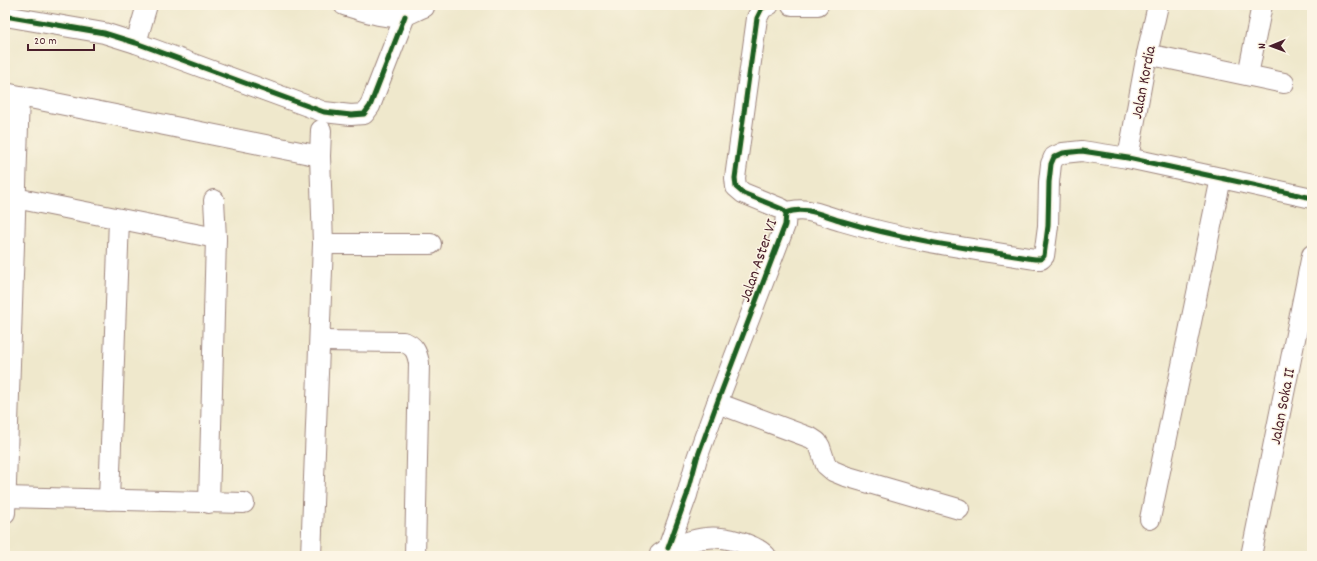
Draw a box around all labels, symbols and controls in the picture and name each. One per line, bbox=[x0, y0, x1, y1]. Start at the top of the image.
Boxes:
scale bar bbox=[28, 26, 94, 52]
north arrow bbox=[1251, 26, 1291, 66]
text: 20 m bbox=[34, 33, 57, 50]
street label: Jalan Kordia bbox=[1126, 43, 1163, 121]
text: N bbox=[1255, 43, 1271, 49]
street label: Jalan Aster VI bbox=[734, 216, 784, 305]
street label: Jalan Soka II bbox=[1265, 366, 1302, 447]

